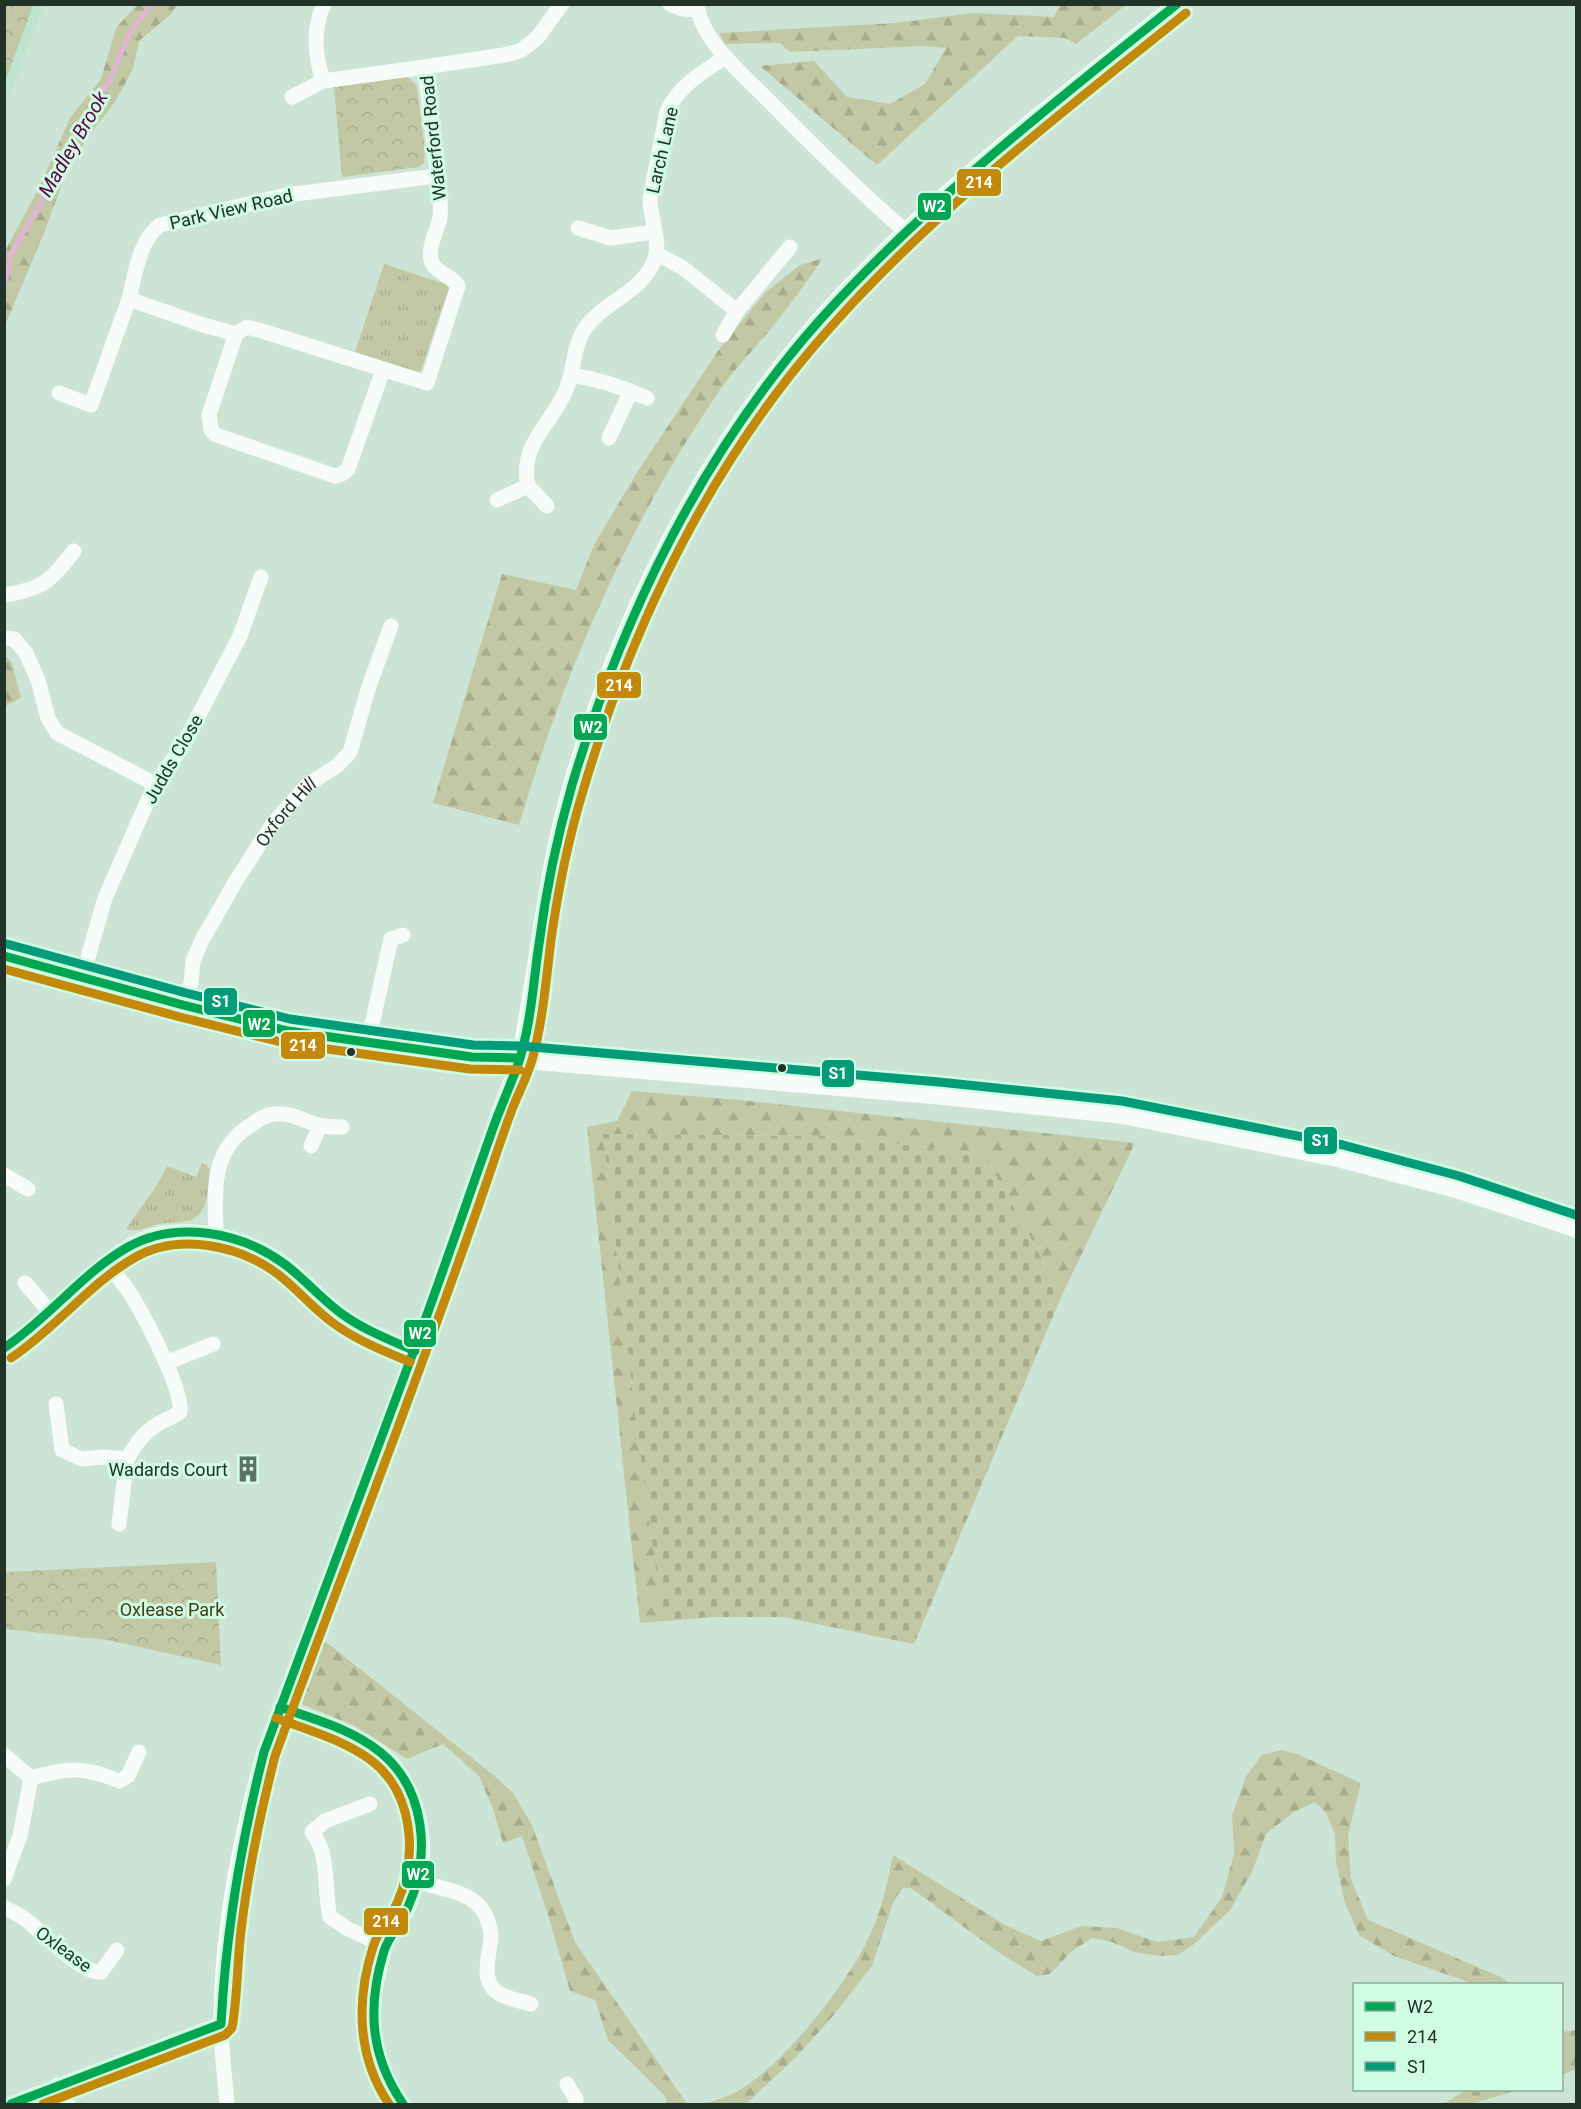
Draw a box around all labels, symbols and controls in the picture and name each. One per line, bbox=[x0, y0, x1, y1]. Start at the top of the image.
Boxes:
street label: Waterford Road bbox=[416, 74, 450, 202]
water label: Madley Brook bbox=[33, 86, 113, 201]
street label: Larch Lane bbox=[642, 105, 682, 195]
line badge: 214 bbox=[956, 168, 1002, 197]
text: 214 bbox=[965, 173, 993, 192]
street label: Park View Road bbox=[168, 185, 294, 233]
line badge: W2 bbox=[917, 192, 952, 221]
text: W2 bbox=[922, 197, 946, 216]
line badge: 214 bbox=[596, 671, 642, 699]
text: 214 bbox=[605, 676, 633, 695]
street label: Judds Close bbox=[139, 711, 207, 807]
line badge: W2 bbox=[573, 713, 608, 741]
text: W2 bbox=[579, 718, 603, 737]
street label: Oxford Hill bbox=[251, 772, 319, 850]
line badge: S1 bbox=[203, 987, 238, 1016]
text: S1 bbox=[211, 992, 231, 1011]
line badge: W2 bbox=[242, 1009, 276, 1038]
text: W2 bbox=[247, 1015, 271, 1034]
line badge: 214 bbox=[280, 1031, 326, 1060]
text: 214 bbox=[289, 1036, 317, 1055]
unlabelled marker bbox=[345, 1046, 357, 1058]
line badge: S1 bbox=[821, 1059, 855, 1088]
unlabelled marker bbox=[776, 1062, 788, 1074]
text: S1 bbox=[828, 1064, 848, 1083]
line badge: S1 bbox=[1303, 1126, 1338, 1155]
text: S1 bbox=[1311, 1131, 1331, 1150]
line badge: W2 bbox=[403, 1319, 437, 1348]
text: W2 bbox=[408, 1324, 432, 1343]
building icon: Wadards Court bbox=[233, 1454, 263, 1484]
place label: Wadards Court bbox=[108, 1459, 228, 1480]
park label: Oxlease Park bbox=[120, 1599, 225, 1620]
line badge: W2 bbox=[401, 1860, 435, 1889]
text: W2 bbox=[406, 1865, 430, 1884]
line badge: 214 bbox=[363, 1907, 409, 1936]
text: 214 bbox=[372, 1912, 400, 1931]
street label: Oxlease bbox=[32, 1922, 96, 1976]
legend bbox=[1353, 1983, 1563, 2091]
text: W2 bbox=[1407, 1996, 1433, 2017]
text: 214 bbox=[1407, 2026, 1437, 2047]
text: S1 bbox=[1407, 2056, 1428, 2077]

